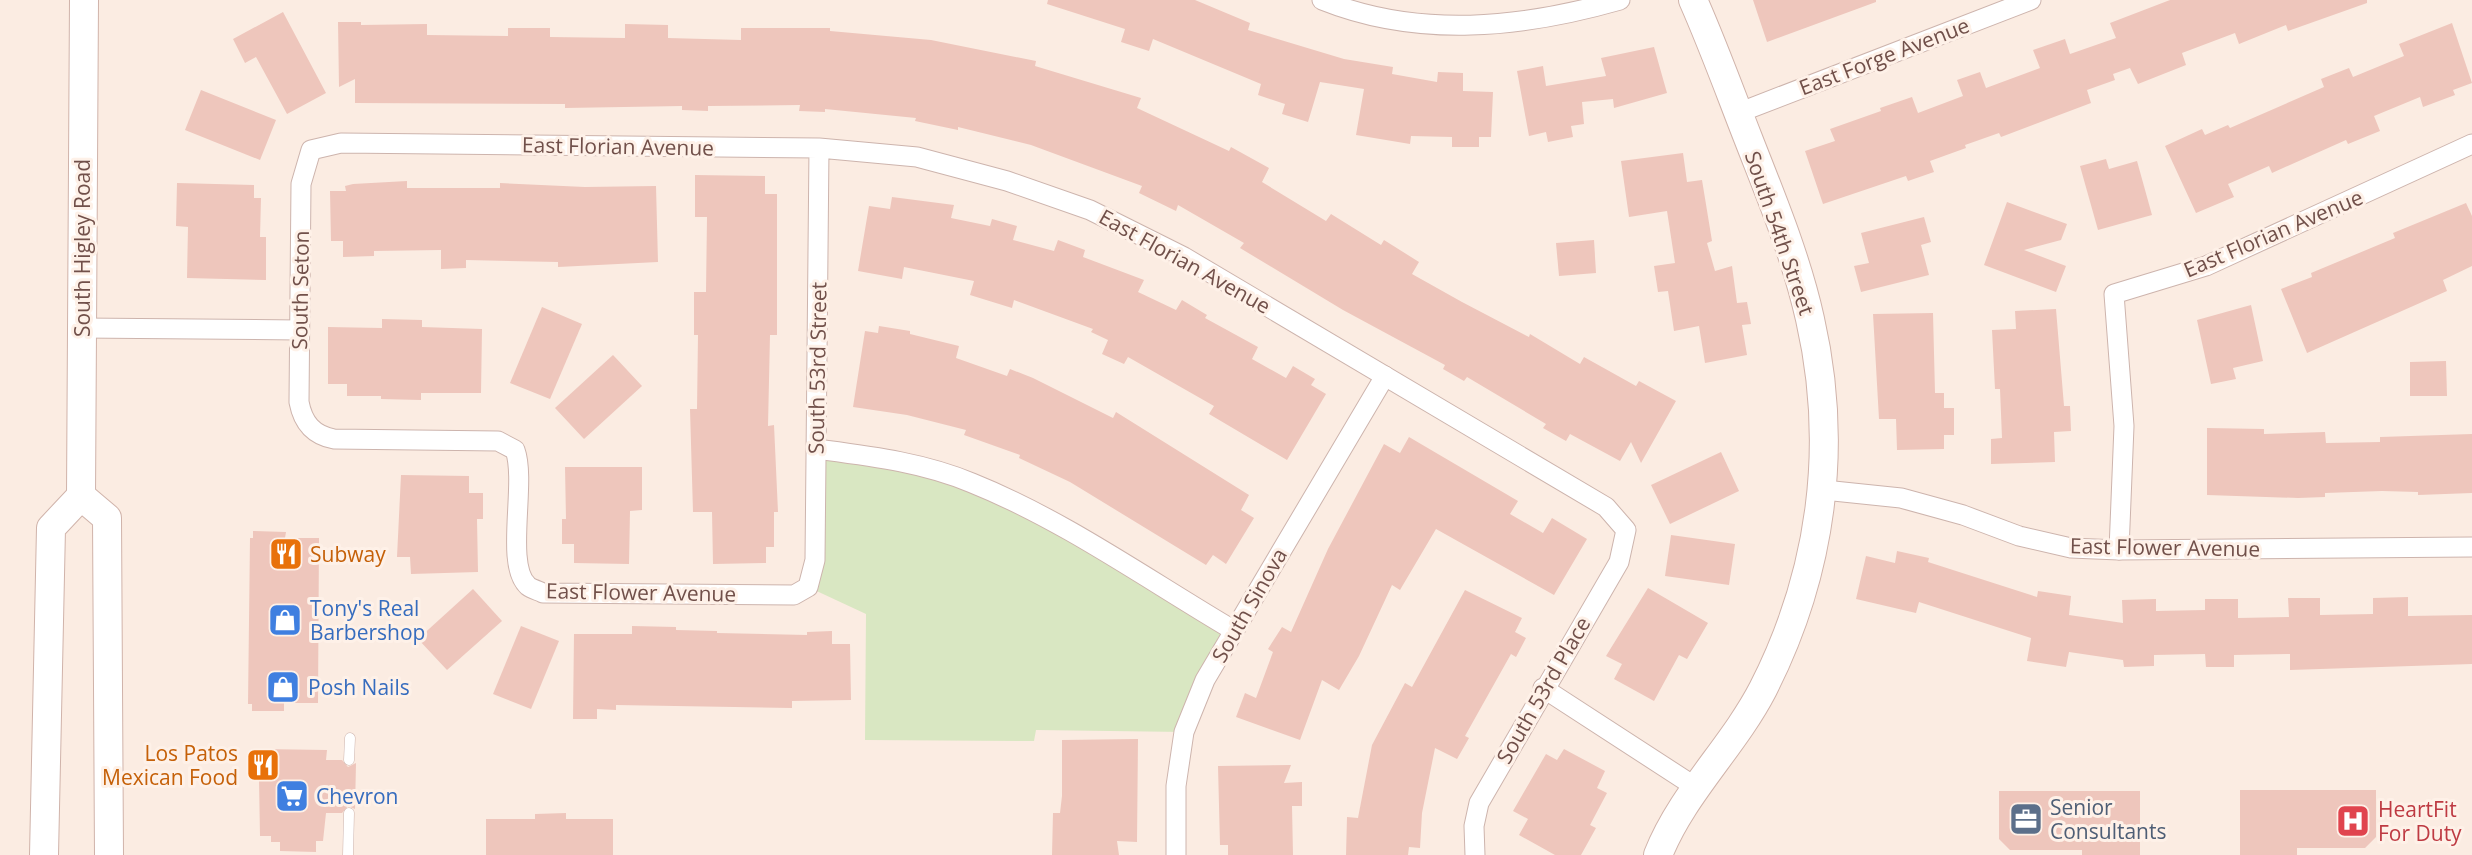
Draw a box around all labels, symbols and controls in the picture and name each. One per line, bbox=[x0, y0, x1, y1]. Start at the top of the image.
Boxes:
street label: East Forge Avenue bbox=[1795, 11, 1973, 101]
street label: East Florian Avenue bbox=[522, 130, 714, 162]
street label: South 54th Street bbox=[1739, 147, 1821, 319]
street label: South Higley Road bbox=[68, 159, 96, 337]
street label: East Florian Avenue bbox=[2179, 183, 2367, 283]
street label: East Florian Avenue bbox=[1094, 202, 1276, 320]
street label: South Seton bbox=[285, 230, 315, 350]
street label: South 53rd Street bbox=[801, 282, 833, 454]
street label: East Flower Avenue bbox=[2070, 531, 2260, 563]
restaurant icon: Subway bbox=[267, 535, 305, 573]
place label: Subway bbox=[310, 540, 386, 568]
street label: South Sinova bbox=[1205, 543, 1293, 667]
street label: East Flower Avenue bbox=[546, 576, 736, 608]
place label: Tony's Real Barbershop bbox=[310, 594, 425, 646]
shop icon: Tony's Real Barbershop bbox=[266, 601, 304, 639]
street label: South 53rd Place bbox=[1490, 611, 1596, 769]
shop icon: Posh Nails bbox=[264, 668, 302, 706]
place label: Posh Nails bbox=[308, 673, 410, 701]
place label: Los Patos Mexican Food bbox=[102, 739, 238, 791]
restaurant icon: Los Patos Mexican Food bbox=[244, 746, 282, 784]
supermarket icon: Chevron bbox=[273, 777, 311, 815]
place label: Chevron bbox=[316, 782, 398, 810]
place label: Senior Consultants bbox=[2050, 793, 2166, 845]
place label: HeartFit For Duty bbox=[2378, 795, 2462, 847]
office icon: Senior Consultants bbox=[2007, 800, 2045, 838]
hospital icon: HeartFit For Duty bbox=[2334, 802, 2372, 840]

